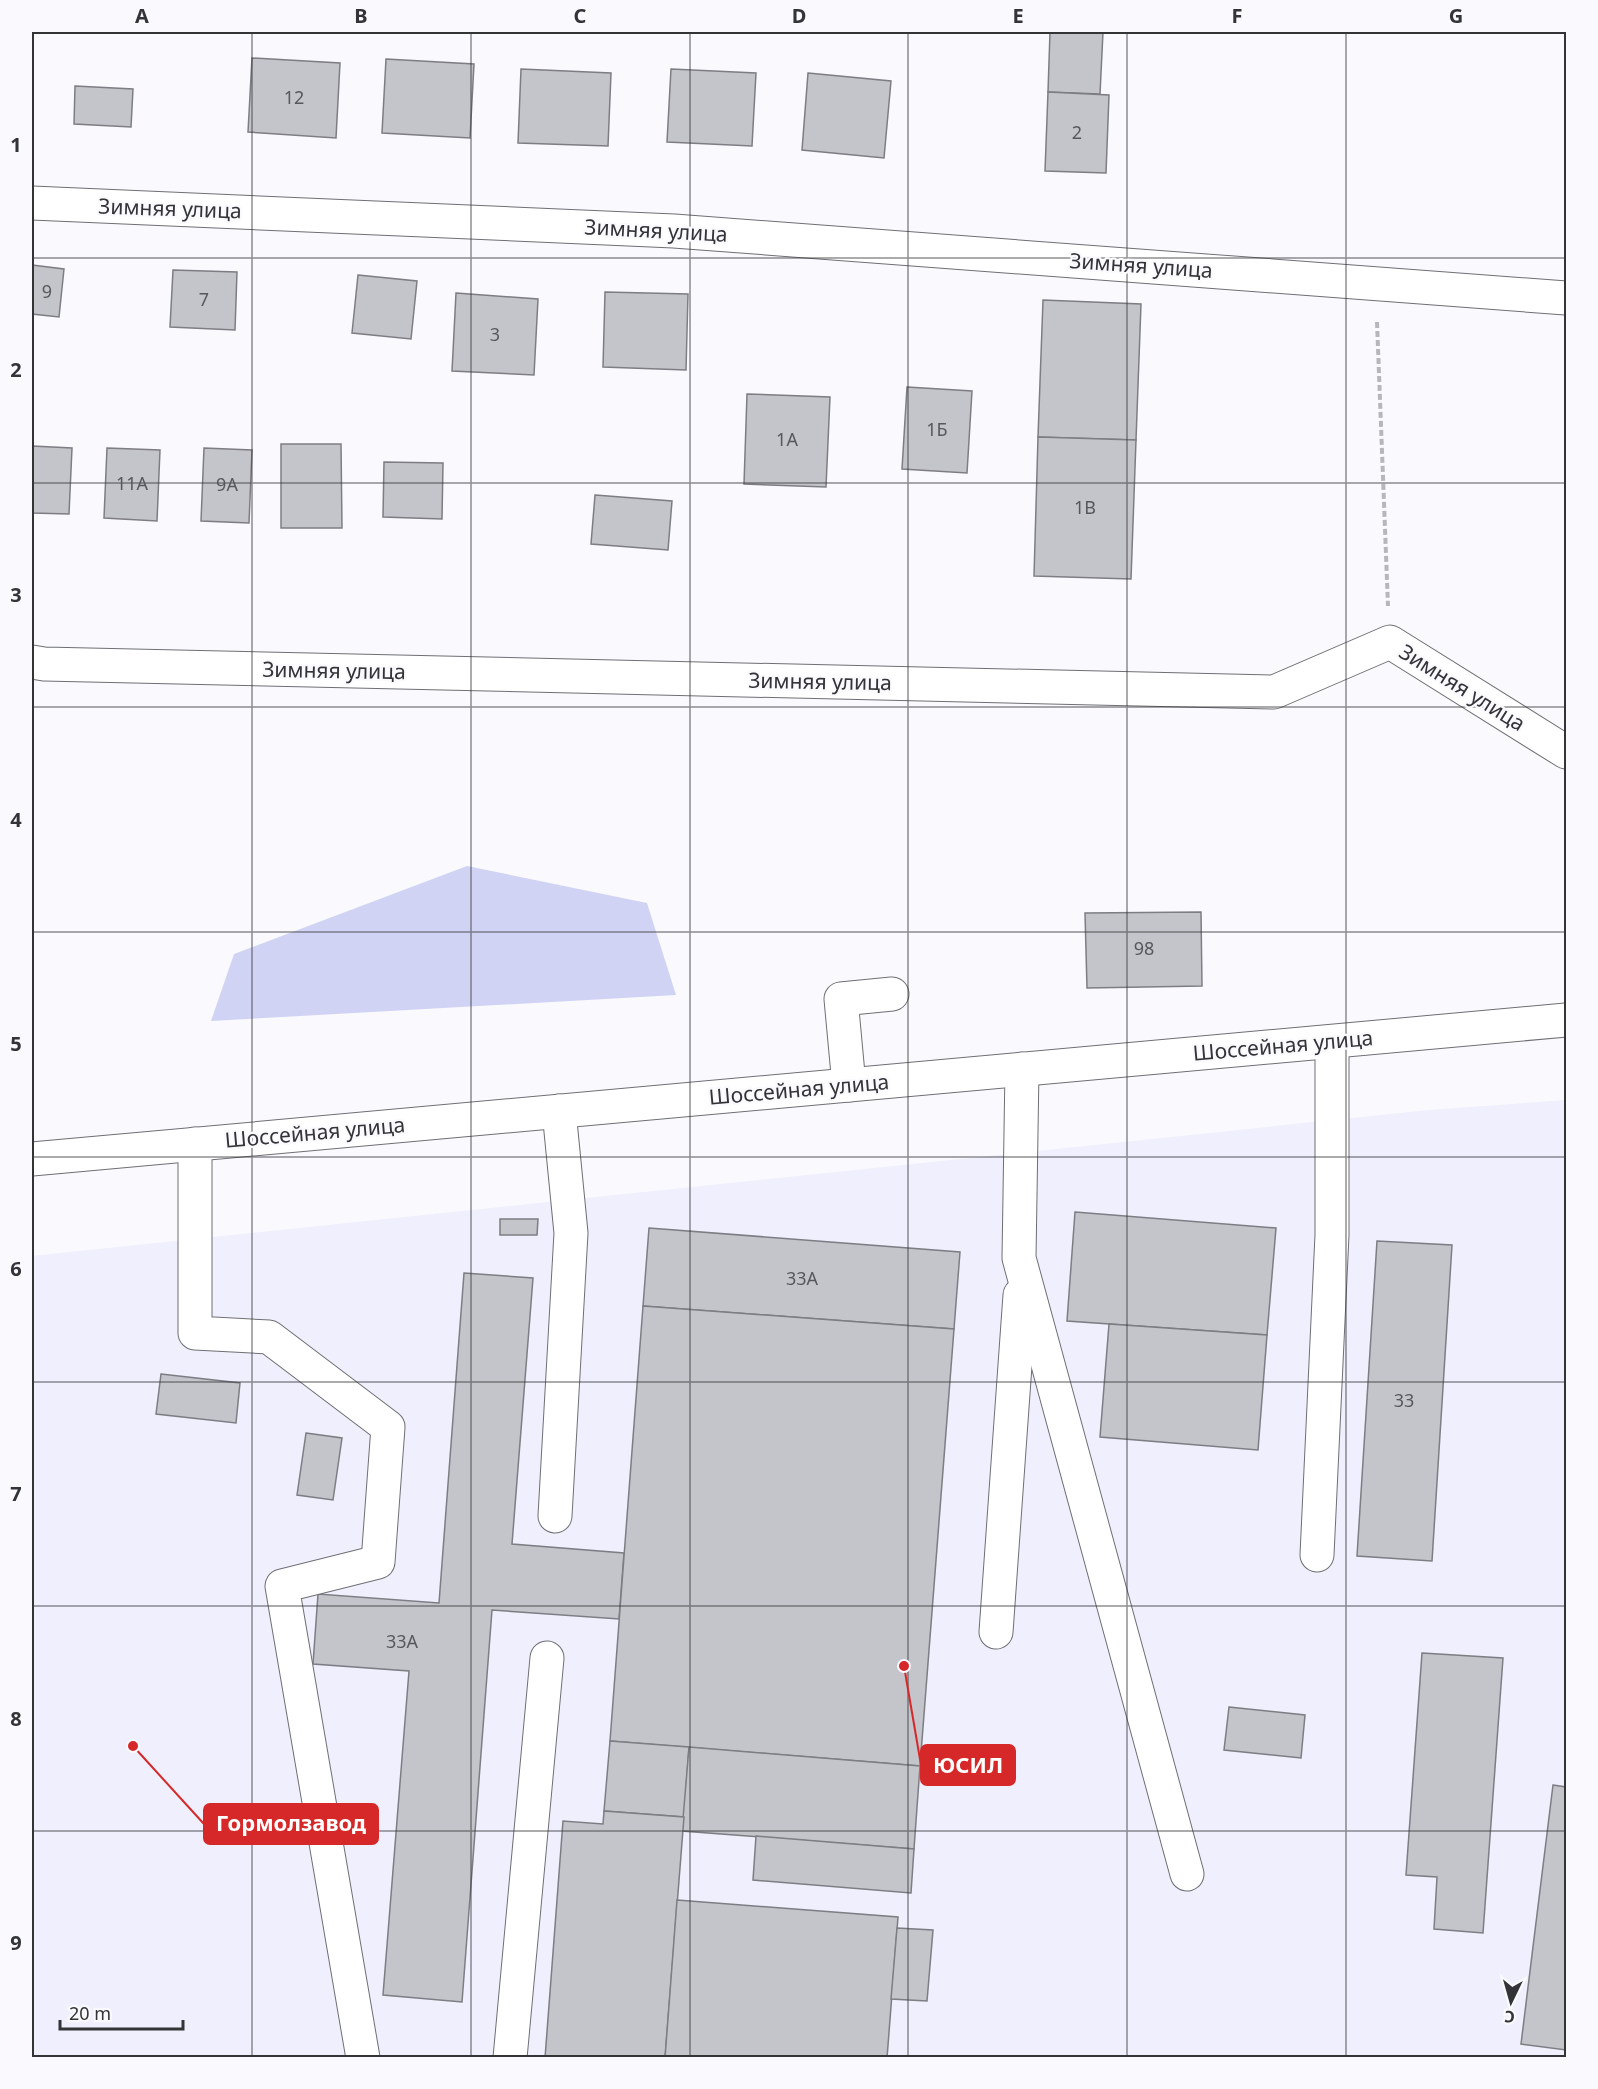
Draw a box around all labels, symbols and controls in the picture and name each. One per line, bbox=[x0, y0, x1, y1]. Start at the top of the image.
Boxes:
text: A bbox=[135, 2, 149, 29]
text: B bbox=[354, 2, 368, 29]
text: C bbox=[574, 2, 587, 29]
text: D bbox=[792, 2, 806, 29]
text: E bbox=[1012, 2, 1024, 29]
text: F bbox=[1232, 2, 1242, 29]
text: G bbox=[1449, 2, 1463, 29]
house number: 12 bbox=[284, 85, 304, 109]
house number: 2 bbox=[1072, 120, 1082, 144]
text: 1 bbox=[10, 131, 22, 158]
street label: Зимняя улица bbox=[98, 192, 242, 224]
street label: Зимняя улица bbox=[584, 212, 728, 248]
street label: Зимняя улица bbox=[1069, 246, 1214, 284]
house number: 9 bbox=[42, 279, 52, 303]
house number: 7 bbox=[199, 287, 209, 311]
house number: 3 bbox=[490, 322, 500, 346]
text: 2 bbox=[10, 356, 22, 383]
house number: 1Б bbox=[926, 417, 948, 441]
house number: 1А bbox=[776, 427, 798, 451]
house number: 11А bbox=[116, 471, 149, 495]
house number: 9А bbox=[216, 472, 238, 496]
house number: 1В bbox=[1074, 495, 1096, 519]
text: 3 bbox=[10, 581, 22, 608]
street label: Зимняя улица bbox=[1394, 637, 1531, 737]
street label: Зимняя улица bbox=[262, 655, 406, 685]
street label: Зимняя улица bbox=[748, 666, 892, 696]
text: 4 bbox=[10, 806, 22, 833]
house number: 98 bbox=[1134, 936, 1154, 960]
street label: Шоссейная улица bbox=[1192, 1023, 1374, 1067]
text: 5 bbox=[10, 1030, 22, 1057]
street label: Шоссейная улица bbox=[708, 1067, 890, 1111]
street label: Шоссейная улица bbox=[224, 1110, 406, 1154]
text: 6 bbox=[10, 1255, 22, 1282]
house number: 33А bbox=[786, 1266, 819, 1290]
house number: 33 bbox=[1394, 1388, 1414, 1412]
text: 7 bbox=[10, 1480, 22, 1507]
house number: 33А bbox=[386, 1629, 419, 1653]
text: 8 bbox=[10, 1705, 22, 1732]
callout: ЮСИЛ bbox=[921, 1745, 1015, 1785]
text: ЮСИЛ bbox=[933, 1749, 1003, 1779]
callout: Гормолзавод bbox=[204, 1804, 378, 1844]
text: Гормолзавод bbox=[216, 1807, 366, 1837]
text: 9 bbox=[10, 1929, 22, 1956]
north arrow bbox=[1481, 1972, 1541, 2032]
scale bar bbox=[60, 1993, 183, 2031]
text: 20 m bbox=[69, 2001, 111, 2025]
text: С bbox=[1504, 2006, 1516, 2028]

